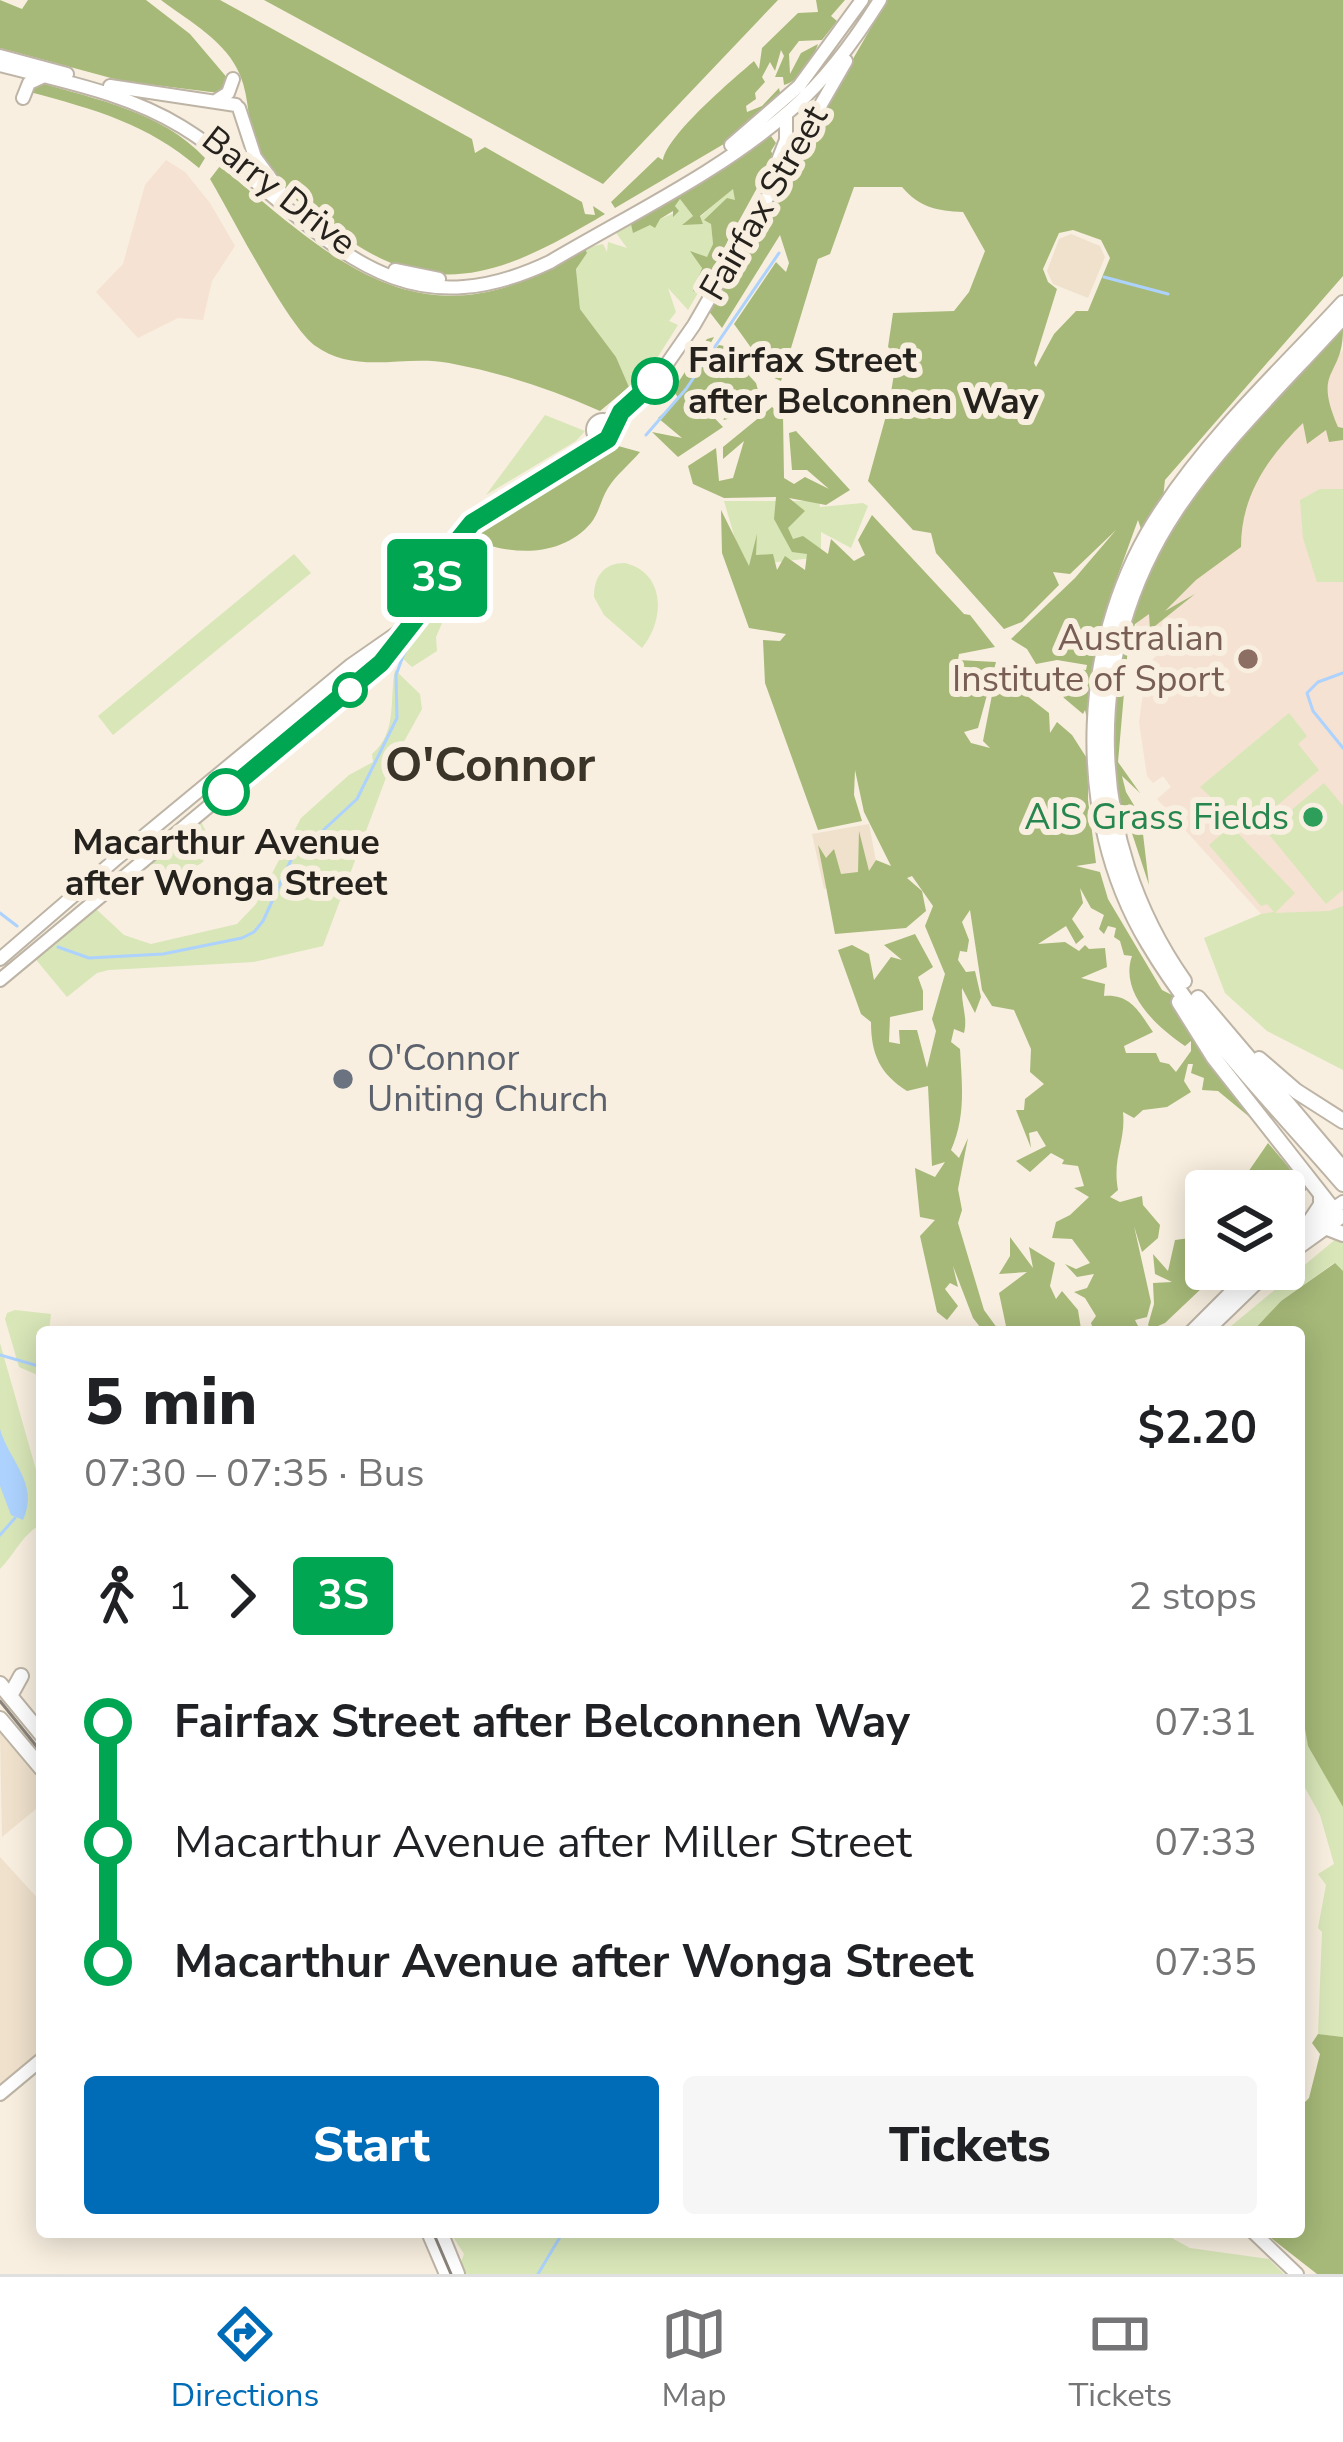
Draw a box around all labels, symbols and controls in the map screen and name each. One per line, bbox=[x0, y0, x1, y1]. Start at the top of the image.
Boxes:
street label: Fairfax Street bbox=[688, 96, 840, 309]
street label: Barry Drive bbox=[192, 115, 366, 267]
place label: Fairfax Street after Belconnen Way bbox=[688, 336, 1040, 426]
marker: Fairfax Street after Belconnen Way bbox=[633, 359, 677, 403]
line badge: 3S bbox=[383, 539, 491, 617]
text: 3S bbox=[411, 549, 463, 606]
place label: Australian Institute of Sport bbox=[952, 614, 1224, 704]
marker: Australian Institute of Sport bbox=[1235, 646, 1261, 672]
unlabelled marker bbox=[334, 674, 366, 706]
district label: O'Connor bbox=[385, 732, 595, 798]
marker: Macarthur Avenue after Wonga Street bbox=[204, 770, 248, 814]
place label: AIS Grass Fields bbox=[1024, 793, 1289, 842]
marker: AIS Grass Fields bbox=[1300, 804, 1326, 830]
place label: Macarthur Avenue after Wonga Street bbox=[65, 818, 387, 908]
place label: O'Connor Uniting Church bbox=[367, 1034, 608, 1124]
marker: O'Connor Uniting Church bbox=[330, 1066, 356, 1092]
map controls bbox=[1185, 1170, 1305, 1290]
button: layers bbox=[1185, 1170, 1305, 1290]
text: 5 min bbox=[84, 1357, 258, 1447]
text: $2.20 bbox=[1138, 1398, 1257, 1459]
text: 07:30 – 07:35 · Bus bbox=[84, 1447, 424, 1500]
icon: walk bbox=[84, 1563, 150, 1629]
icon: forward bbox=[209, 1563, 275, 1629]
text: 3S bbox=[317, 1567, 369, 1624]
text: 1 bbox=[168, 1570, 191, 1623]
text: 2 stops bbox=[1128, 1570, 1257, 1623]
text: Fairfax Street after Belconnen Way bbox=[174, 1692, 910, 1753]
text: 07:31 bbox=[1155, 1696, 1257, 1749]
text: Macarthur Avenue after Miller Street bbox=[174, 1812, 912, 1873]
text: 07:33 bbox=[1155, 1816, 1257, 1869]
text: Macarthur Avenue after Wonga Street bbox=[174, 1932, 974, 1993]
text: 07:35 bbox=[1155, 1936, 1257, 1989]
button: Start bbox=[84, 2076, 659, 2214]
button: Tickets bbox=[683, 2076, 1257, 2214]
tab: Directions bbox=[171, 2301, 319, 2418]
tab: Map bbox=[661, 2301, 727, 2418]
tab: Tickets bbox=[1068, 2301, 1172, 2418]

